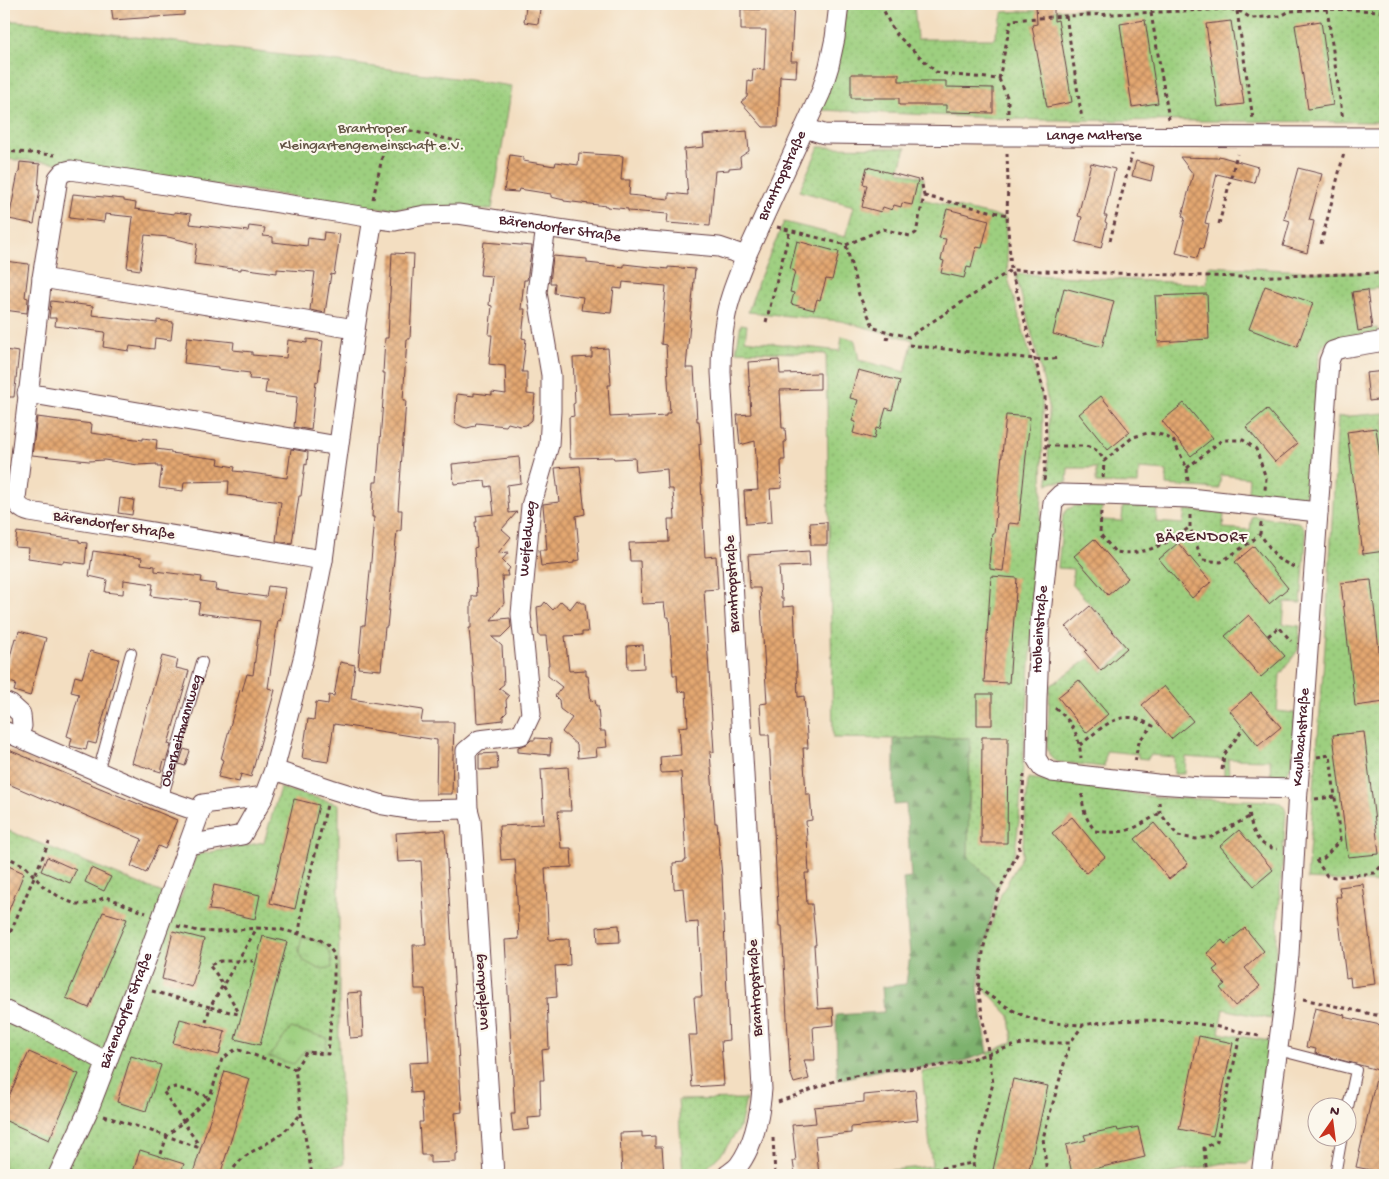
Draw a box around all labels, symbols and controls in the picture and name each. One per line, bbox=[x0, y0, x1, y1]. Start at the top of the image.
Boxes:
park label: Brantroper Kleingartengemeinschaft e.V. bbox=[280, 120, 464, 155]
street label: Lange Malterse bbox=[1046, 127, 1142, 145]
street label: Brantropstraße bbox=[754, 128, 811, 225]
street label: Bärendorfer Straße bbox=[497, 211, 622, 247]
street label: Weifeldweg bbox=[516, 498, 541, 577]
street label: Bärendorfer Straße bbox=[51, 507, 176, 545]
district label: BÄRENDORF bbox=[1155, 529, 1248, 548]
street label: Brantropstraße bbox=[721, 535, 745, 634]
street label: Holbeinstraße bbox=[1029, 584, 1053, 674]
street label: Oberheitmannweg bbox=[157, 672, 207, 789]
street label: Kaulbachstraße bbox=[1289, 687, 1314, 787]
street label: Brantropstraße bbox=[744, 939, 768, 1038]
street label: Bärendorfer Straße bbox=[96, 950, 157, 1072]
street label: Weifeldweg bbox=[470, 953, 494, 1031]
north arrow bbox=[1306, 1096, 1356, 1146]
text: N bbox=[1328, 1102, 1341, 1121]

